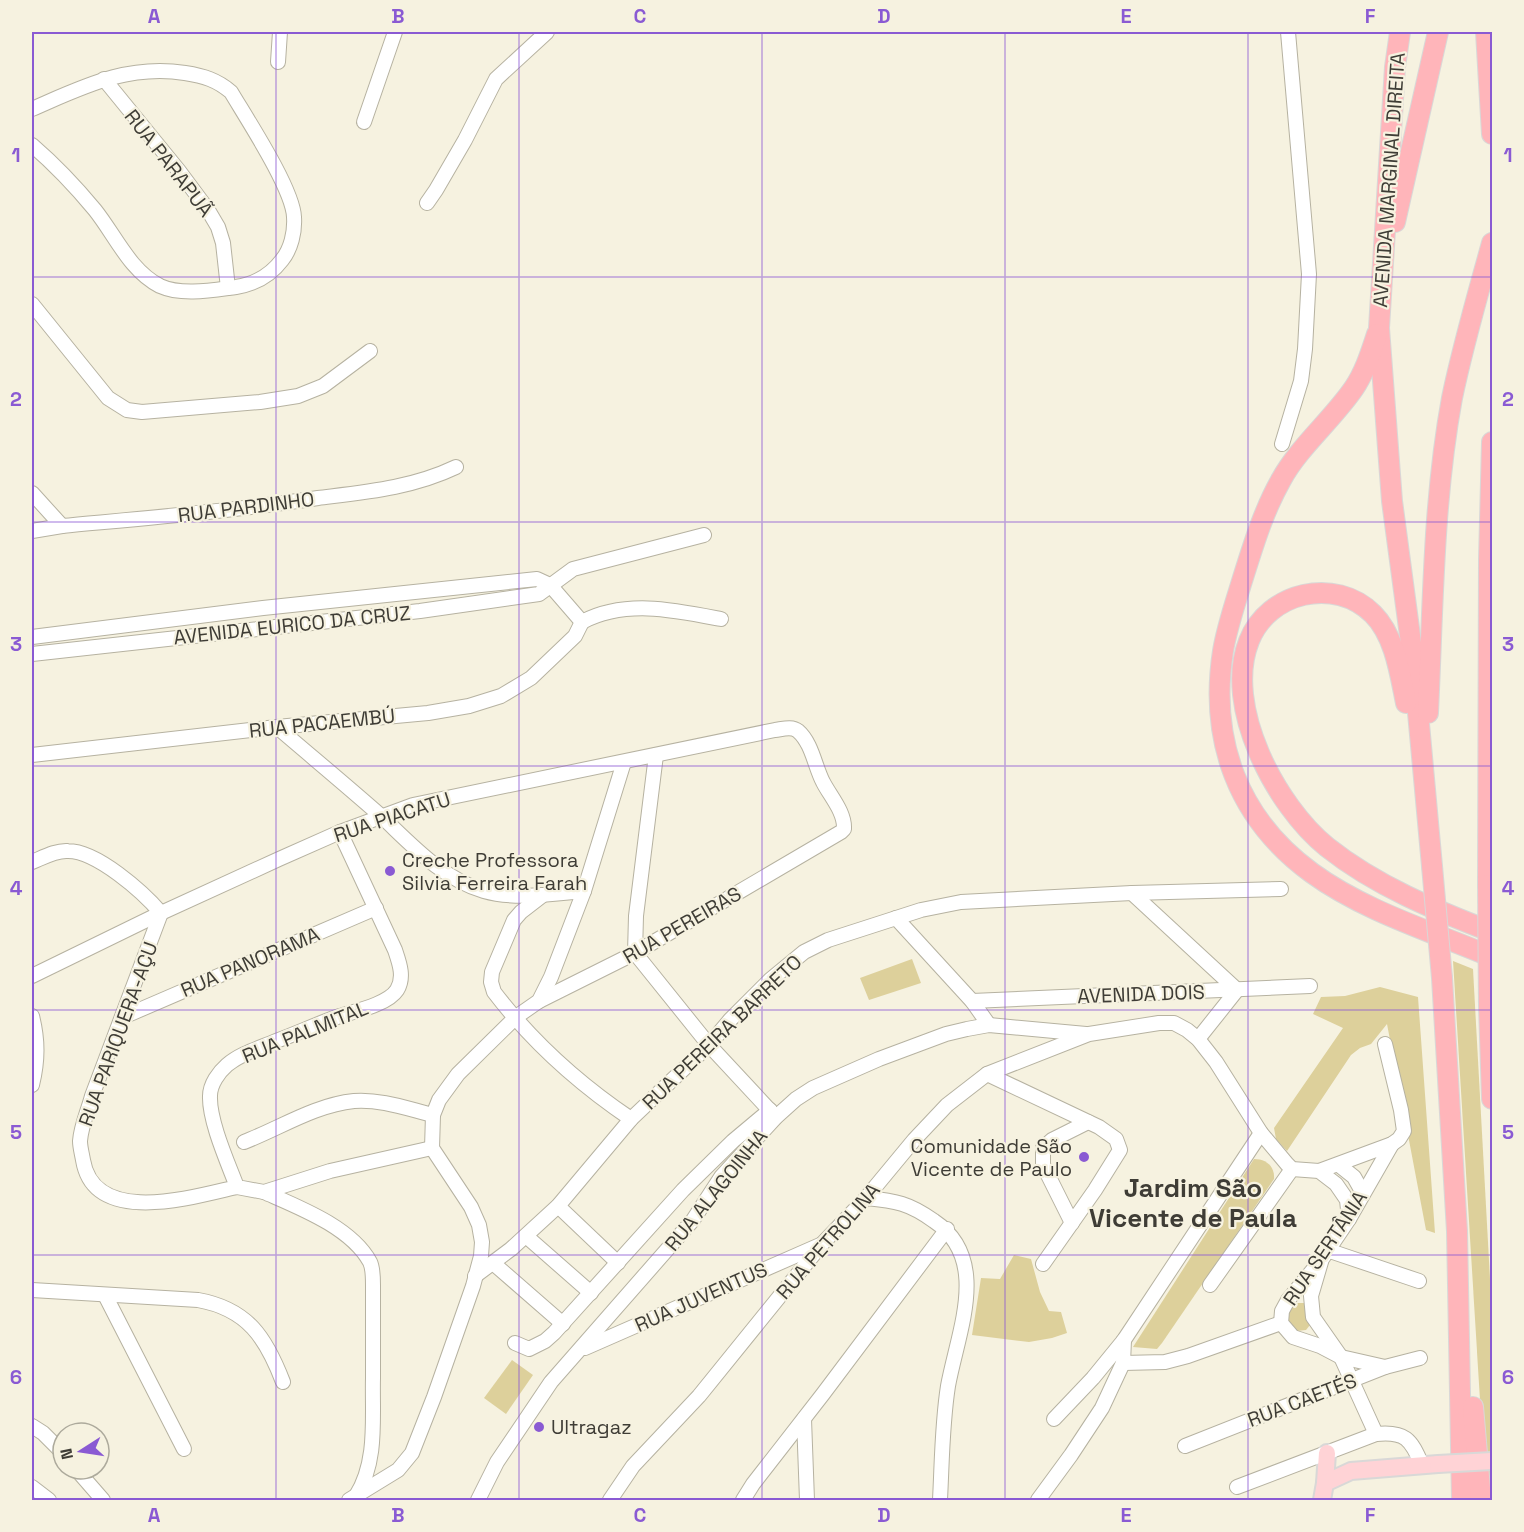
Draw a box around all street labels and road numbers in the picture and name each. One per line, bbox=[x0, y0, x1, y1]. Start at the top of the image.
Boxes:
street label: AVENIDA MARGINAL DIREITA bbox=[1367, 51, 1411, 308]
street label: RUA PARAPUÃ bbox=[119, 104, 219, 222]
street label: RUA PARDINHO bbox=[176, 486, 316, 528]
street label: AVENIDA EURICO DA CRUZ bbox=[172, 600, 412, 650]
street label: RUA PACAEMBÚ bbox=[248, 702, 396, 744]
street label: RUA PIACATU bbox=[330, 786, 454, 848]
street label: RUA PEREIRAS bbox=[618, 881, 746, 969]
street label: RUA PANORAMA bbox=[177, 921, 324, 1003]
street label: RUA PARIQUERA-AÇU bbox=[73, 938, 163, 1130]
street label: RUA PEREIRA BARRETO bbox=[637, 949, 807, 1115]
street label: AVENIDA DOIS bbox=[1077, 979, 1205, 1009]
street label: RUA PALMITAL bbox=[238, 995, 372, 1069]
street label: RUA ALAGOINHA bbox=[659, 1124, 773, 1256]
street label: RUA PETROLINA bbox=[770, 1177, 886, 1305]
street label: RUA SERTÂNIA bbox=[1277, 1185, 1373, 1310]
street label: RUA JUVENTUS bbox=[631, 1256, 771, 1338]
street label: RUA CAETÉS bbox=[1244, 1367, 1360, 1433]

